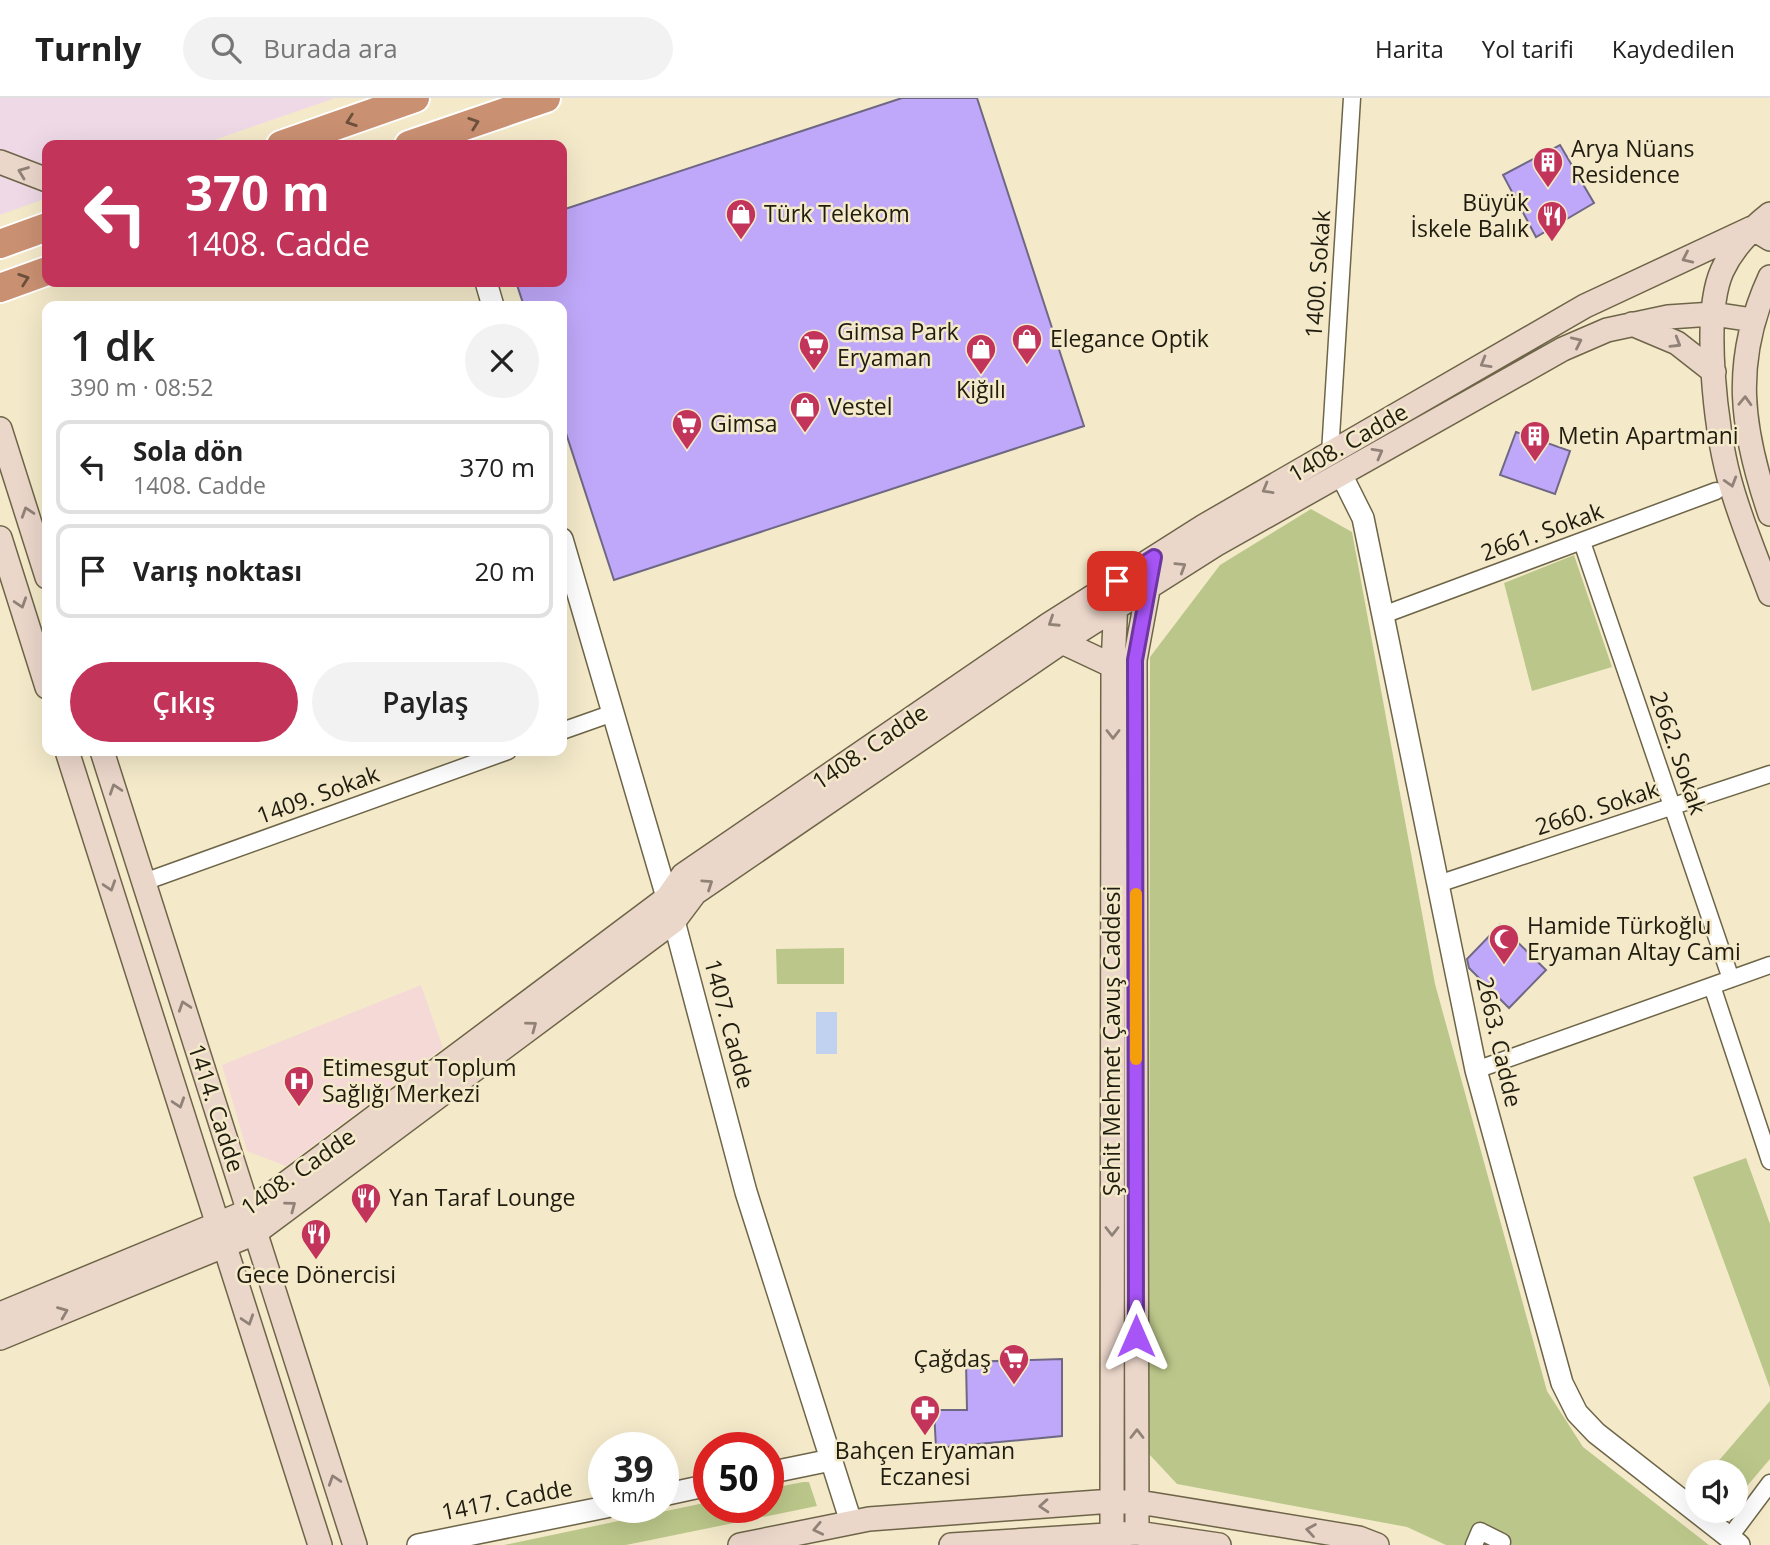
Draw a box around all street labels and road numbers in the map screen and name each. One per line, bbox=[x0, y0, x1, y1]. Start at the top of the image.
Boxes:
street label: 1400. Sokak bbox=[1297, 209, 1337, 339]
street label: 1408. Cadde bbox=[1282, 395, 1413, 489]
street label: 2661. Sokak bbox=[1476, 494, 1607, 568]
street label: 2662. Sokak bbox=[1643, 687, 1715, 818]
street label: 1408. Cadde bbox=[805, 696, 933, 797]
street label: 1409. Sokak bbox=[252, 757, 383, 831]
street label: 2660. Sokak bbox=[1531, 772, 1663, 842]
street label: Şehit Mehmet Çavuş Caddesi bbox=[1095, 886, 1127, 1196]
street label: 1407. Cadde bbox=[697, 955, 763, 1092]
street label: 2663. Cadde bbox=[1469, 973, 1531, 1110]
street label: 1414. Cadde bbox=[181, 1040, 253, 1176]
street label: 1408. Cadde bbox=[234, 1120, 361, 1222]
street label: 1417. Cadde bbox=[439, 1471, 575, 1527]

